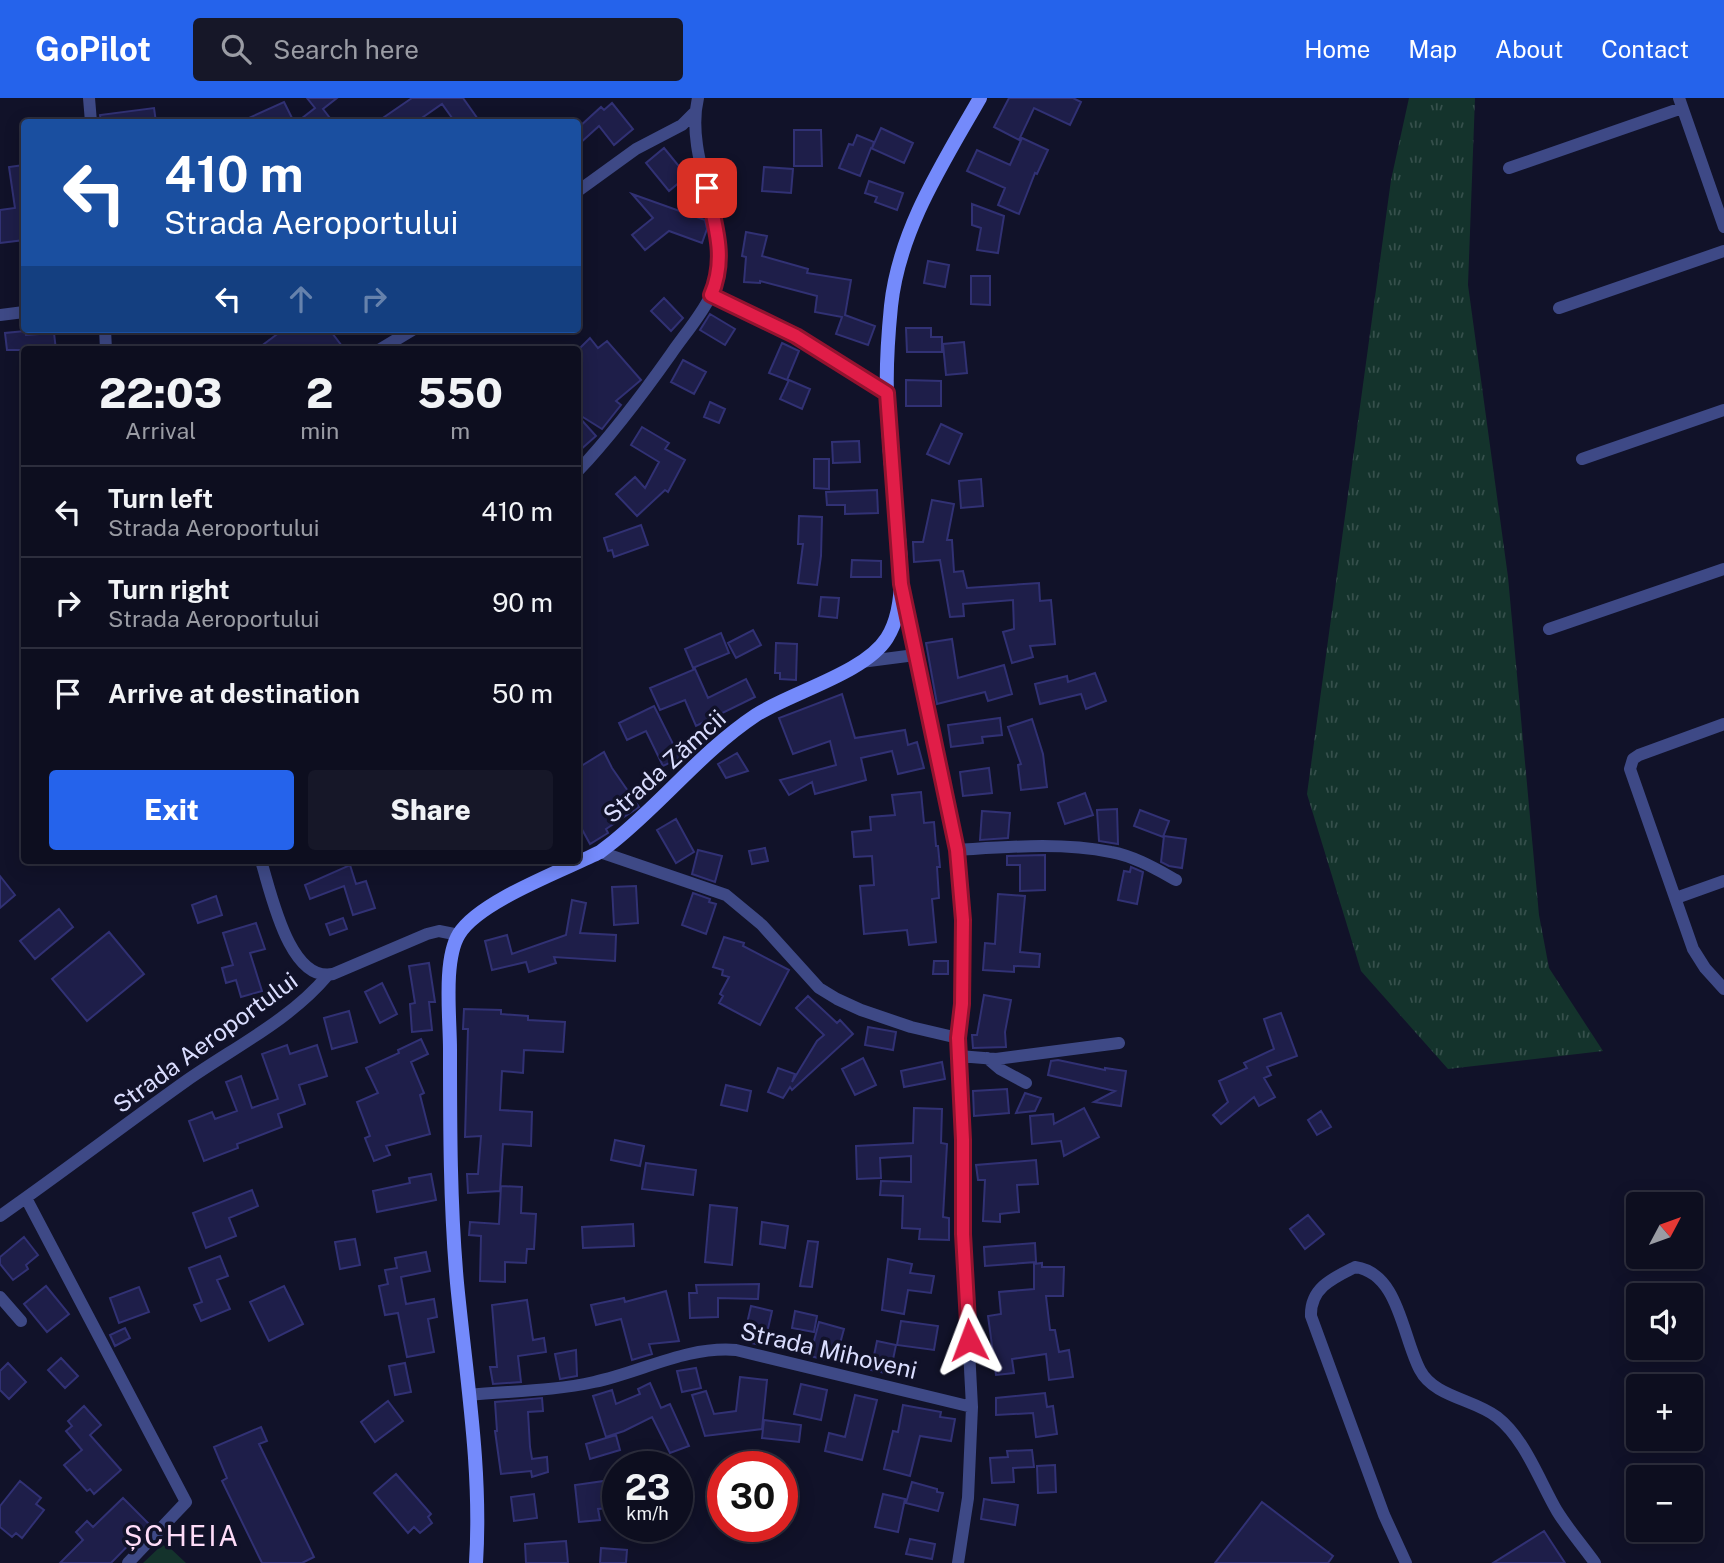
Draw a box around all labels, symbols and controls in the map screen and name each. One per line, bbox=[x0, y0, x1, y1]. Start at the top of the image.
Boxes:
search box bbox=[193, 18, 683, 81]
text: GoPilot bbox=[35, 30, 151, 68]
icon: search bbox=[217, 30, 255, 68]
text: Search here bbox=[273, 34, 419, 65]
text: Home bbox=[1304, 35, 1370, 63]
text: Map bbox=[1408, 35, 1457, 63]
text: About bbox=[1495, 35, 1563, 63]
text: Contact bbox=[1601, 35, 1689, 63]
text: 410 m bbox=[164, 145, 304, 203]
icon: left bbox=[49, 147, 140, 238]
pin bbox=[677, 158, 737, 218]
icon: arrive bbox=[688, 169, 726, 207]
text: Strada Aeroportului bbox=[164, 204, 458, 241]
icon: left bbox=[209, 280, 247, 318]
icon: ahead bbox=[282, 280, 320, 318]
icon: right bbox=[355, 280, 393, 318]
text: 22:03 bbox=[99, 368, 222, 417]
text: 2 bbox=[306, 368, 333, 417]
text: 550 bbox=[417, 368, 503, 417]
text: Arrival bbox=[125, 417, 196, 444]
text: min bbox=[300, 417, 339, 444]
text: m bbox=[450, 417, 470, 444]
text: Turn left bbox=[108, 483, 213, 514]
icon: left bbox=[49, 493, 87, 531]
text: 410 m bbox=[481, 496, 553, 527]
text: Strada Aeroportului bbox=[108, 514, 320, 541]
text: Turn right bbox=[108, 574, 230, 605]
icon: right bbox=[49, 584, 87, 622]
text: 90 m bbox=[492, 587, 553, 618]
text: Strada Aeroportului bbox=[108, 605, 320, 632]
icon: arrive bbox=[49, 675, 87, 713]
text: Arrive at destination bbox=[108, 678, 360, 709]
text: 50 m bbox=[492, 678, 553, 709]
street label: Strada Zămcii bbox=[597, 704, 731, 828]
button: Exit bbox=[49, 770, 294, 850]
button: Share bbox=[308, 770, 553, 850]
street label: Strada Aeroportului bbox=[107, 966, 303, 1118]
north arrow bbox=[1626, 1192, 1703, 1269]
map controls bbox=[1626, 1192, 1703, 1542]
button: sound bbox=[1626, 1283, 1703, 1360]
position arrow bbox=[932, 1303, 1006, 1377]
street label: Strada Mihoveni bbox=[738, 1316, 920, 1384]
button: + bbox=[1626, 1374, 1703, 1451]
speed limit sign: 30 bbox=[707, 1451, 798, 1542]
button: − bbox=[1626, 1465, 1703, 1542]
text: 23 bbox=[625, 1467, 670, 1508]
text: km/h bbox=[626, 1503, 669, 1524]
district label: ȘCHEIA bbox=[124, 1519, 240, 1552]

